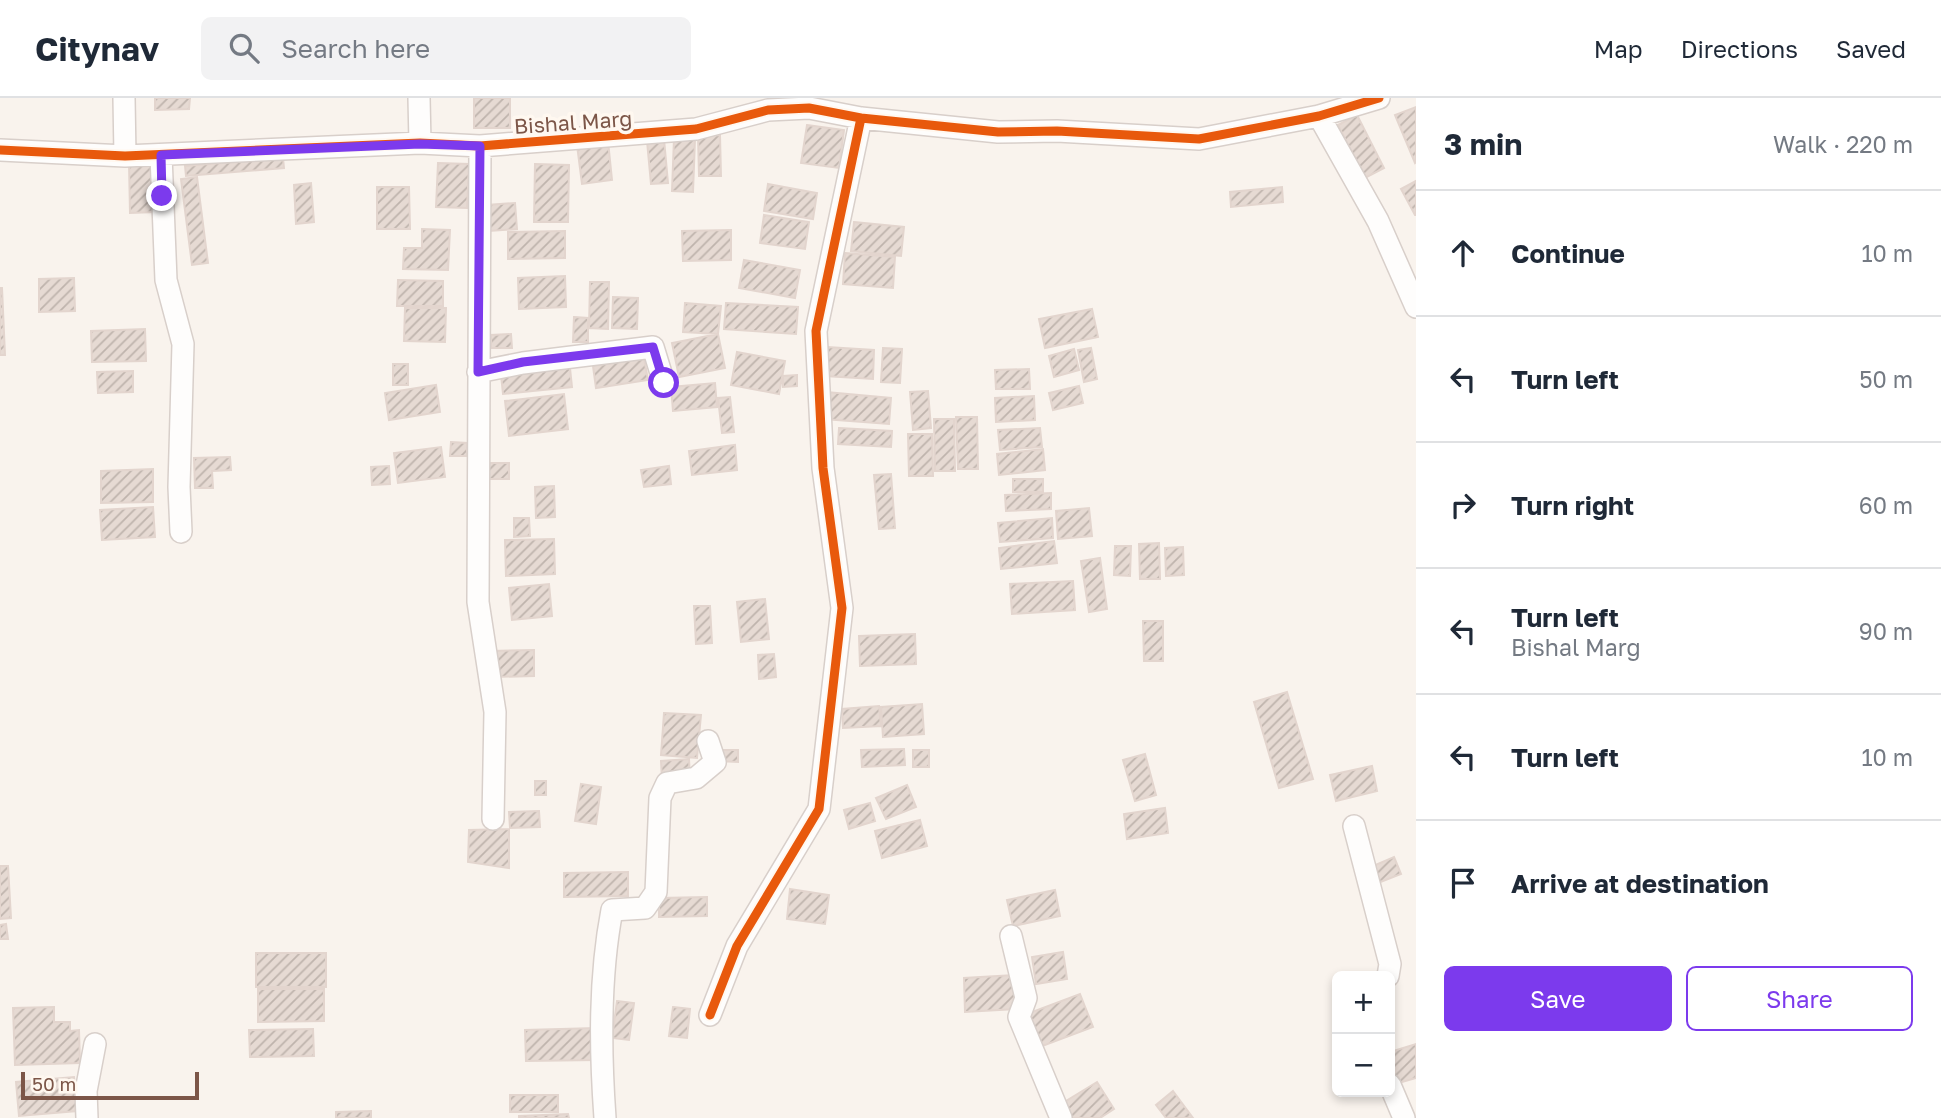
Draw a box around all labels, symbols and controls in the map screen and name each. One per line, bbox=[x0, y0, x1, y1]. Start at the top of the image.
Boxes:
search box bbox=[201, 17, 691, 80]
text: Citynav bbox=[35, 29, 159, 68]
icon: search bbox=[225, 29, 263, 67]
text: Search here bbox=[281, 33, 430, 64]
text: Map bbox=[1594, 34, 1643, 63]
text: Directions bbox=[1681, 34, 1798, 63]
text: Saved bbox=[1836, 34, 1906, 63]
street label: Bishal Marg bbox=[513, 105, 633, 139]
text: 3 min bbox=[1444, 126, 1522, 162]
text: Walk · 220 m bbox=[1773, 130, 1913, 158]
route end bbox=[146, 180, 177, 211]
icon: ahead bbox=[1444, 234, 1482, 272]
text: Continue bbox=[1511, 238, 1625, 269]
text: 10 m bbox=[1861, 239, 1913, 267]
icon: left bbox=[1444, 360, 1482, 398]
text: Turn left bbox=[1511, 364, 1619, 395]
text: 50 m bbox=[1859, 365, 1913, 393]
route start bbox=[648, 367, 679, 398]
icon: right bbox=[1444, 486, 1482, 524]
text: Turn right bbox=[1511, 490, 1634, 521]
text: 60 m bbox=[1859, 491, 1913, 519]
text: Turn left bbox=[1511, 602, 1619, 633]
icon: left bbox=[1444, 612, 1482, 650]
text: 90 m bbox=[1859, 617, 1913, 645]
text: Bishal Marg bbox=[1511, 633, 1641, 661]
icon: left bbox=[1444, 738, 1482, 776]
text: Turn left bbox=[1511, 742, 1619, 773]
text: 10 m bbox=[1861, 743, 1913, 771]
icon: arrive bbox=[1444, 864, 1482, 902]
text: Arrive at destination bbox=[1511, 868, 1769, 899]
button: Save bbox=[1444, 966, 1672, 1031]
button: Share bbox=[1686, 966, 1913, 1031]
map controls bbox=[1332, 971, 1395, 1097]
button: + bbox=[1332, 971, 1395, 1034]
button: − bbox=[1332, 1034, 1395, 1097]
scale bar bbox=[21, 1069, 200, 1101]
text: 50 m bbox=[32, 1072, 76, 1095]

